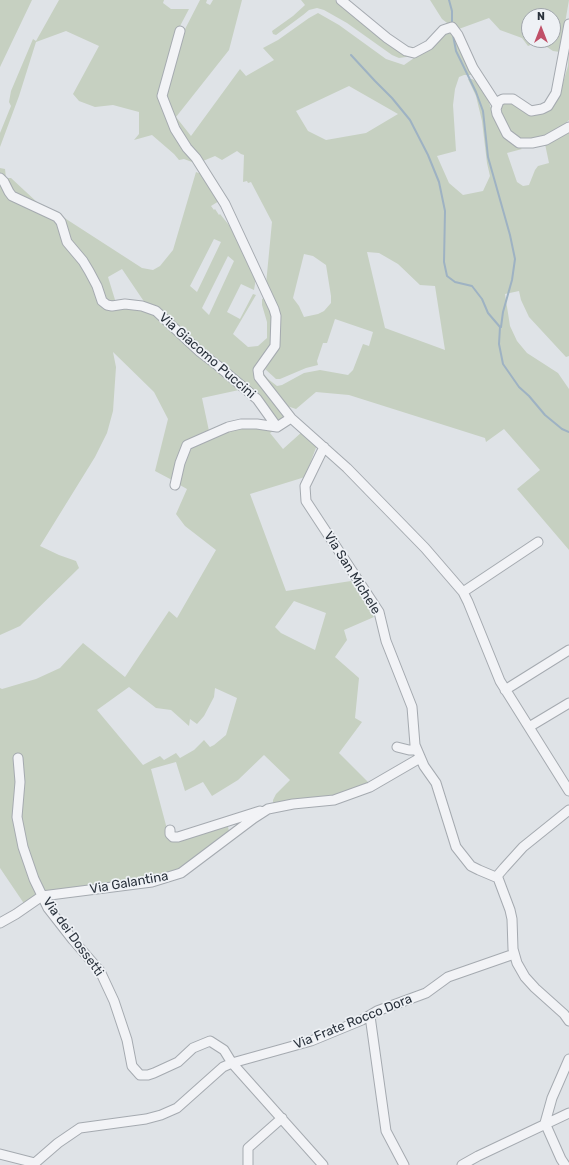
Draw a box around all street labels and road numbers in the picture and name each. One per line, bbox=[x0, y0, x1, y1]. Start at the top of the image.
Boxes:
street label: Via Giacomo Puccini bbox=[156, 310, 258, 402]
street label: Via San Michele bbox=[320, 529, 384, 617]
street label: Via Galantina bbox=[89, 868, 169, 898]
street label: Via dei Dossetti bbox=[39, 895, 107, 979]
street label: Via Frate Rocco Dora bbox=[292, 991, 414, 1053]

